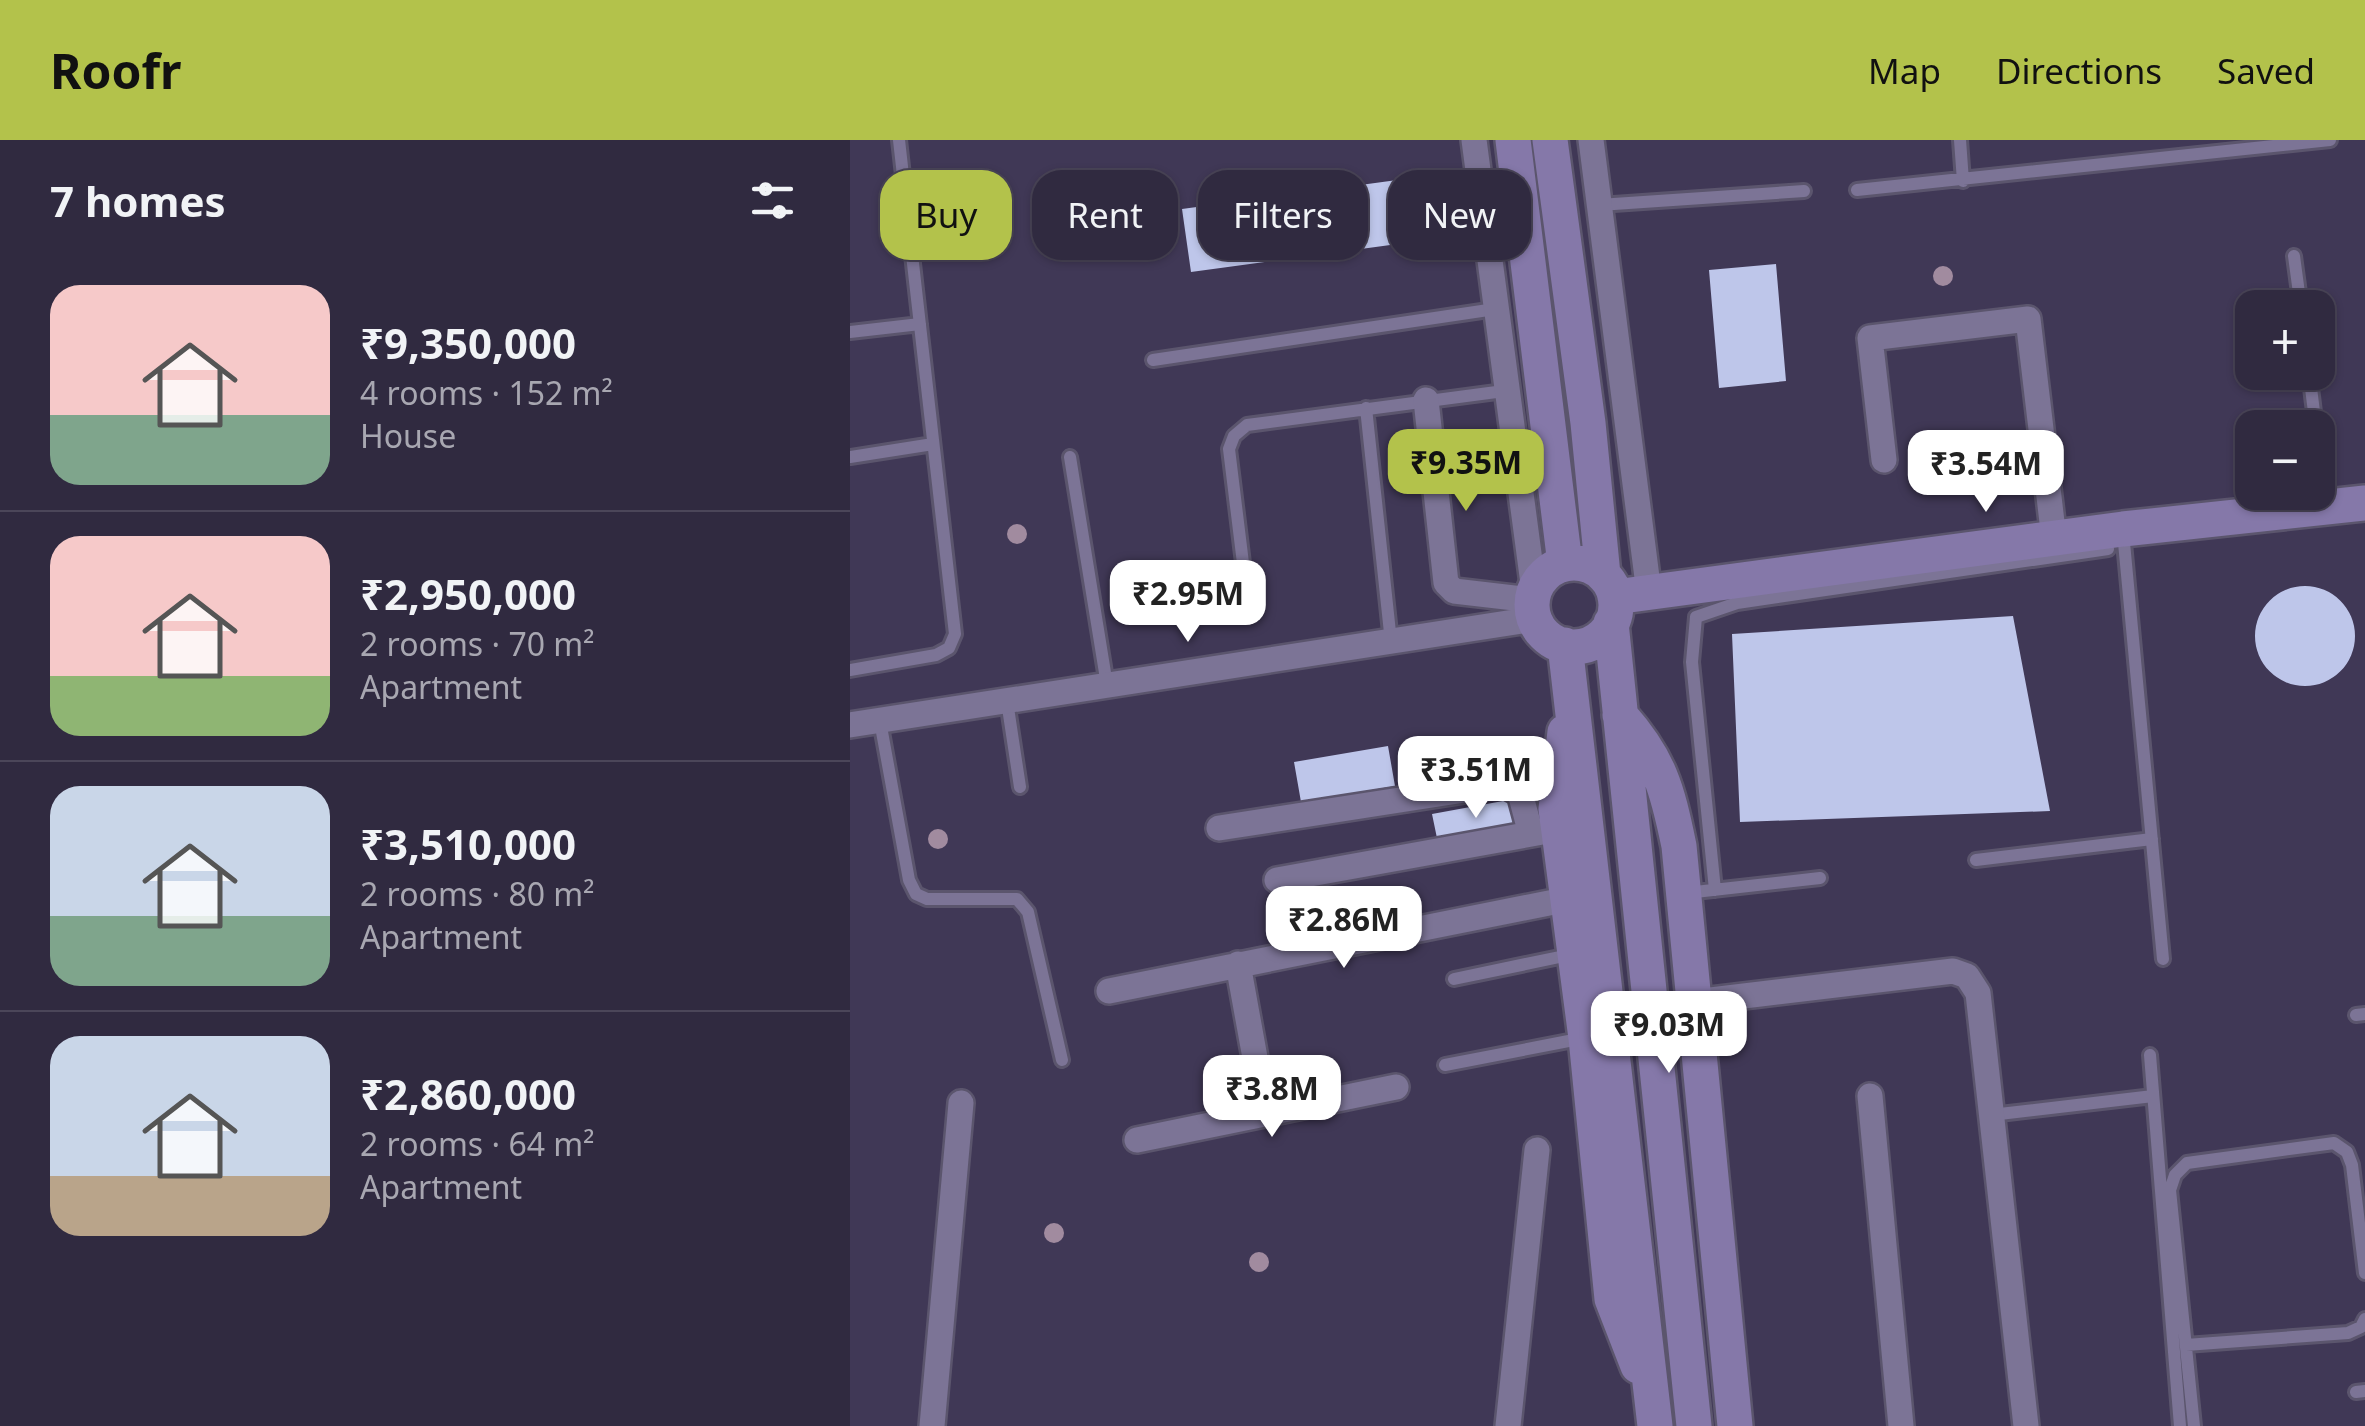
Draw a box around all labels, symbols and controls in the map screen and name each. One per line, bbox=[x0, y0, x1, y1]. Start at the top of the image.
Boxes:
text: Roofr bbox=[50, 38, 182, 103]
text: Map bbox=[1868, 47, 1941, 94]
text: Directions bbox=[1996, 47, 2162, 94]
text: Saved bbox=[2217, 47, 2315, 94]
chip: Buy bbox=[880, 170, 1012, 260]
chip: Rent bbox=[1032, 170, 1178, 260]
chip: Filters bbox=[1198, 170, 1368, 260]
chip: New bbox=[1388, 170, 1531, 260]
text: 7 homes bbox=[50, 172, 226, 229]
icon: filters bbox=[745, 173, 800, 228]
map controls bbox=[2235, 290, 2335, 510]
button: + bbox=[2235, 290, 2335, 390]
text: ₹9,350,000 bbox=[360, 314, 576, 371]
icon: home bbox=[130, 325, 250, 445]
text: 4 rooms · 152 m² bbox=[360, 371, 613, 414]
button: − bbox=[2235, 410, 2335, 510]
text: House bbox=[360, 414, 456, 457]
pin: ₹9.35M bbox=[1385, 429, 1547, 514]
pin: ₹3.54M bbox=[1905, 430, 2067, 515]
text: ₹9.35M bbox=[1410, 440, 1522, 483]
text: ₹3.54M bbox=[1930, 441, 2042, 484]
pin: ₹2.95M bbox=[1107, 560, 1269, 645]
text: ₹2,950,000 bbox=[360, 565, 576, 622]
text: ₹2.95M bbox=[1132, 571, 1244, 614]
icon: home bbox=[130, 576, 250, 696]
text: 2 rooms · 70 m² bbox=[360, 622, 594, 665]
text: Apartment bbox=[360, 665, 522, 708]
pin: ₹3.51M bbox=[1395, 736, 1557, 821]
text: ₹3.51M bbox=[1420, 747, 1532, 790]
text: ₹3,510,000 bbox=[360, 815, 576, 872]
icon: home bbox=[130, 826, 250, 946]
text: 2 rooms · 80 m² bbox=[360, 872, 594, 915]
pin: ₹2.86M bbox=[1263, 886, 1425, 971]
text: ₹2.86M bbox=[1288, 897, 1400, 940]
text: Apartment bbox=[360, 915, 522, 958]
pin: ₹9.03M bbox=[1588, 991, 1750, 1076]
text: ₹9.03M bbox=[1613, 1002, 1725, 1045]
pin: ₹3.8M bbox=[1202, 1055, 1342, 1140]
text: ₹2,860,000 bbox=[360, 1065, 576, 1122]
text: ₹3.8M bbox=[1225, 1066, 1319, 1109]
icon: home bbox=[130, 1076, 250, 1196]
text: 2 rooms · 64 m² bbox=[360, 1122, 594, 1165]
text: Apartment bbox=[360, 1165, 522, 1208]

